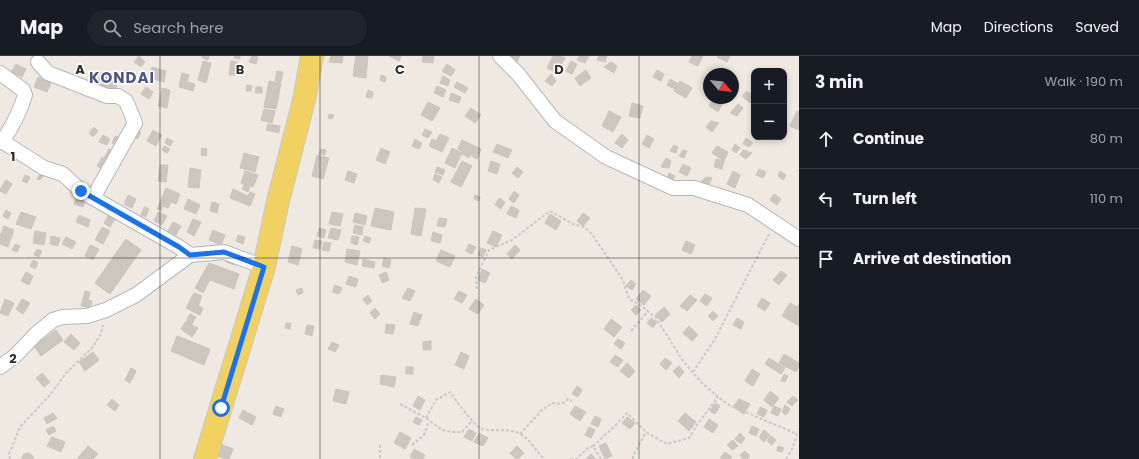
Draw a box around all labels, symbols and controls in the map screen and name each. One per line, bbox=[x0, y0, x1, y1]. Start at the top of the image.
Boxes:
search box bbox=[87, 10, 367, 46]
text: Map bbox=[20, 14, 63, 41]
icon: search bbox=[101, 17, 123, 39]
text: Search here bbox=[133, 17, 224, 38]
text: Map bbox=[931, 17, 962, 37]
text: Directions bbox=[984, 17, 1053, 37]
text: Saved bbox=[1075, 17, 1119, 37]
text: A bbox=[75, 60, 85, 79]
text: B bbox=[236, 60, 245, 79]
text: C bbox=[395, 60, 405, 79]
text: D bbox=[554, 60, 564, 79]
district label: KONDAI bbox=[89, 67, 155, 88]
north arrow bbox=[703, 68, 739, 104]
map controls bbox=[751, 68, 787, 140]
button: + bbox=[751, 68, 787, 104]
text: 3 min bbox=[815, 70, 863, 94]
text: Walk · 190 m bbox=[1045, 72, 1123, 91]
button: − bbox=[751, 104, 787, 140]
icon: ahead bbox=[815, 128, 837, 150]
text: Continue bbox=[853, 128, 924, 149]
text: 80 m bbox=[1090, 129, 1123, 148]
text: 1 bbox=[11, 147, 15, 166]
route end bbox=[72, 182, 90, 200]
icon: left bbox=[815, 188, 837, 210]
text: Turn left bbox=[853, 188, 917, 209]
text: 110 m bbox=[1090, 189, 1123, 208]
icon: arrive bbox=[815, 248, 837, 270]
text: Arrive at destination bbox=[853, 248, 1011, 269]
text: 2 bbox=[9, 349, 17, 368]
route start bbox=[212, 399, 230, 417]

